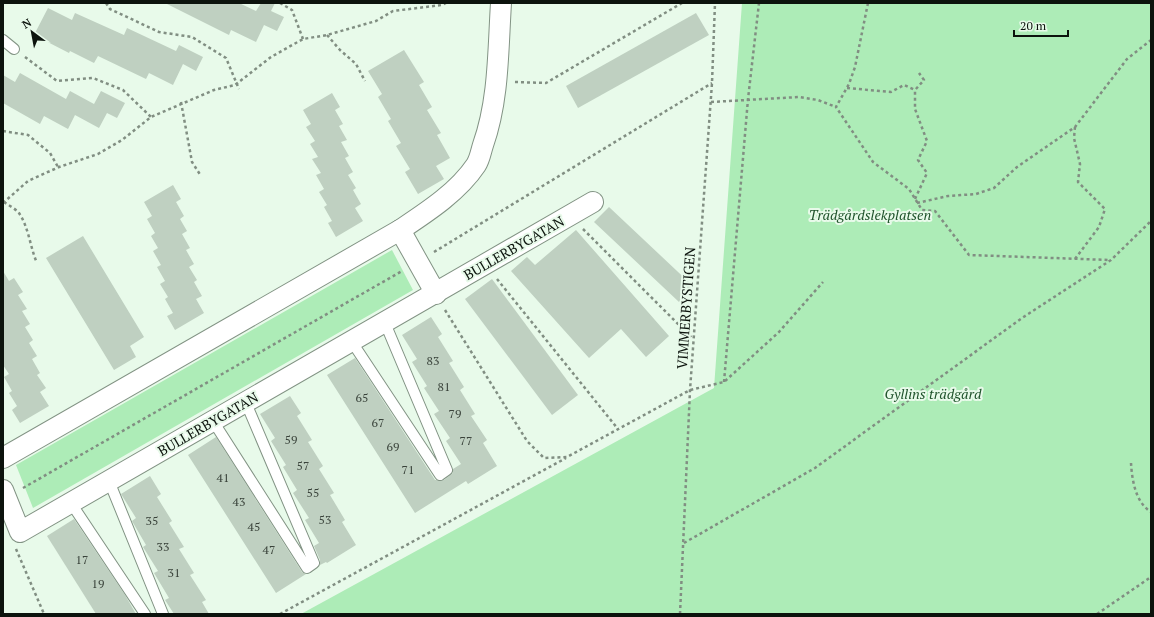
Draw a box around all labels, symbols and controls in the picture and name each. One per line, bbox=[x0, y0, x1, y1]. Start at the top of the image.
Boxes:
north arrow bbox=[12, 12, 52, 52]
scale bar bbox=[1014, 12, 1068, 38]
text: N bbox=[19, 15, 35, 32]
text: 20 m bbox=[1020, 18, 1047, 33]
park label: Trädgårdslekplatsen bbox=[809, 205, 931, 224]
street label: BULLERBYGATAN bbox=[460, 211, 567, 284]
street label: VIMMERBYSTIGEN bbox=[672, 246, 699, 370]
house number: 83 bbox=[427, 353, 439, 368]
house number: 81 bbox=[438, 379, 450, 394]
park label: Gyllins trädgård bbox=[885, 384, 982, 403]
street label: BULLERBYGATAN bbox=[154, 387, 261, 460]
house number: 65 bbox=[356, 390, 368, 405]
house number: 79 bbox=[449, 406, 461, 421]
house number: 67 bbox=[372, 415, 384, 430]
house number: 59 bbox=[285, 432, 297, 447]
house number: 77 bbox=[460, 433, 472, 448]
house number: 69 bbox=[387, 439, 399, 454]
house number: 57 bbox=[297, 458, 309, 473]
house number: 71 bbox=[402, 462, 414, 477]
house number: 41 bbox=[217, 470, 229, 485]
house number: 55 bbox=[307, 485, 319, 500]
house number: 43 bbox=[233, 494, 245, 509]
house number: 53 bbox=[319, 512, 331, 527]
house number: 35 bbox=[146, 513, 158, 528]
house number: 45 bbox=[248, 519, 260, 534]
house number: 33 bbox=[157, 539, 169, 554]
house number: 47 bbox=[263, 542, 275, 557]
house number: 17 bbox=[76, 552, 88, 567]
house number: 31 bbox=[168, 565, 180, 580]
house number: 19 bbox=[92, 576, 104, 591]

